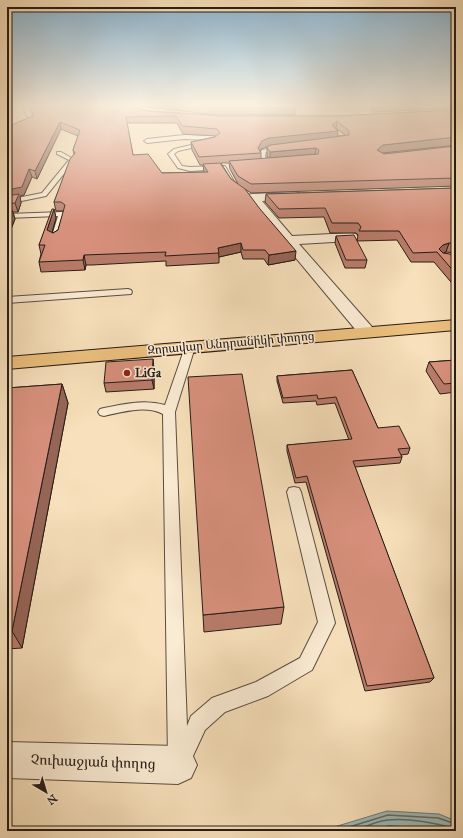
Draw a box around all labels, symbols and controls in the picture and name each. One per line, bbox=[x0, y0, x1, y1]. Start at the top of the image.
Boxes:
street label: Զորավար Անդրանիկի փողոց bbox=[147, 329, 315, 357]
place label: LiGa bbox=[135, 366, 162, 380]
marker: LiGa bbox=[122, 368, 132, 378]
street label: Չուխաջյան փողոց bbox=[30, 751, 156, 773]
north arrow bbox=[26, 772, 66, 812]
text: N bbox=[44, 791, 60, 808]

